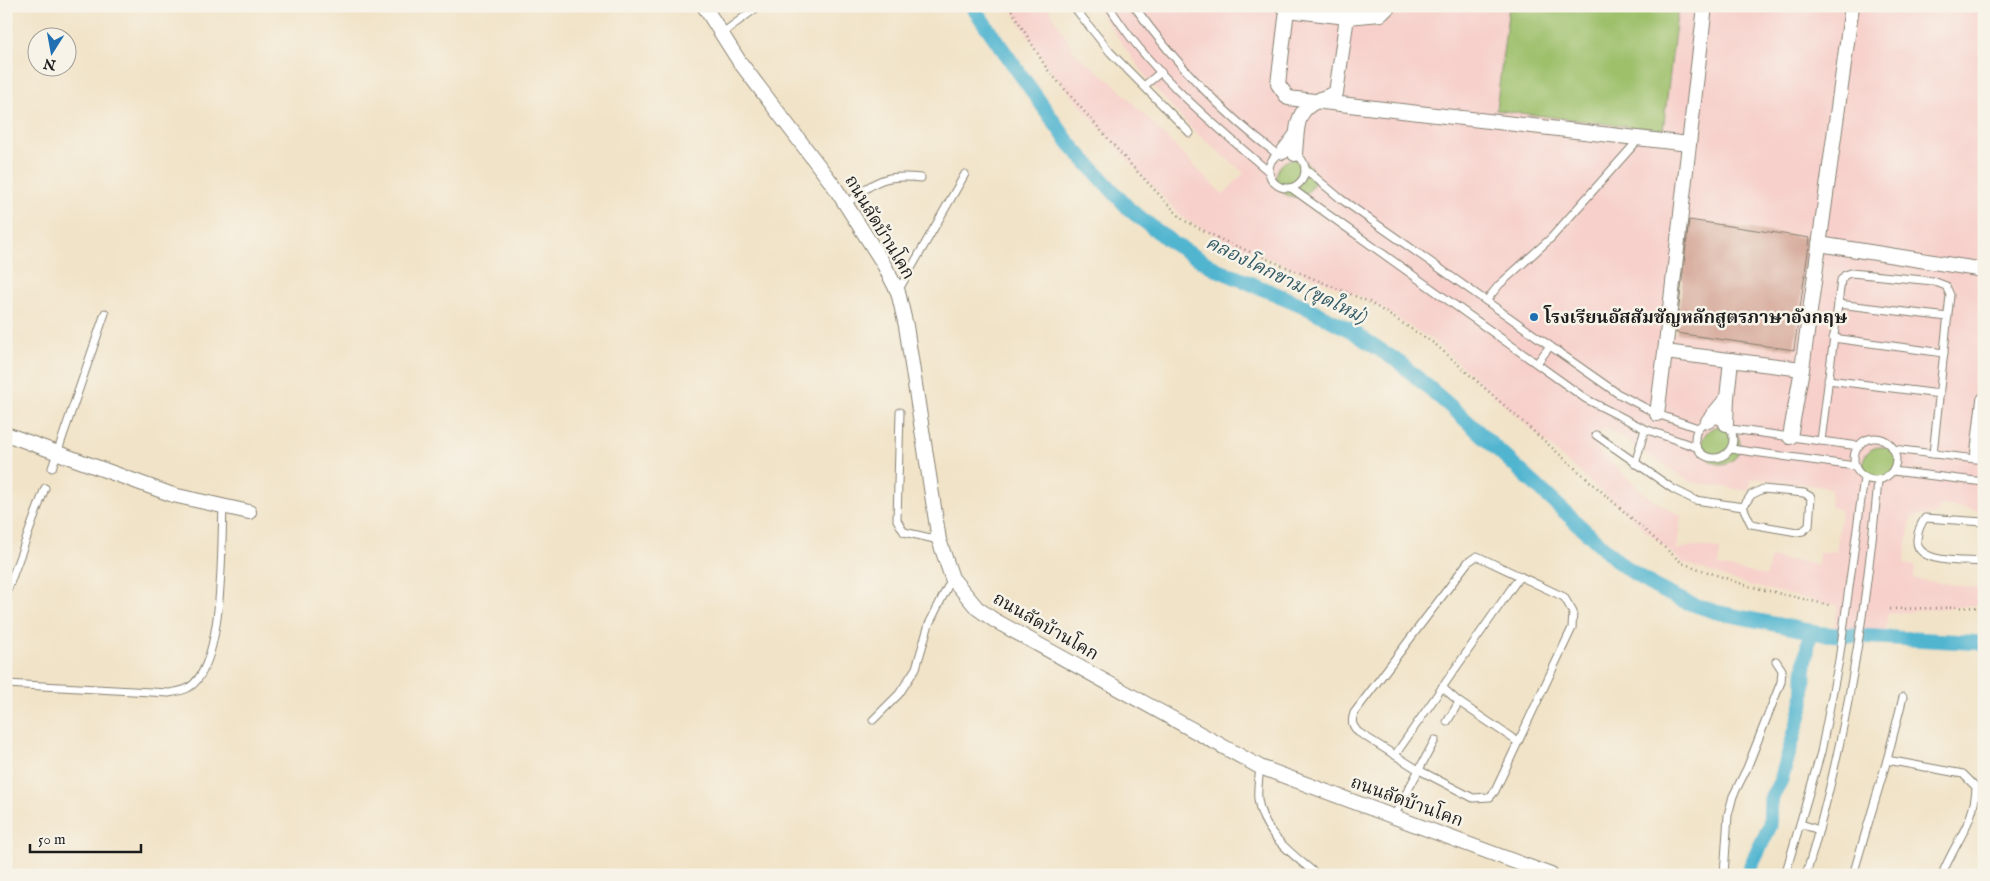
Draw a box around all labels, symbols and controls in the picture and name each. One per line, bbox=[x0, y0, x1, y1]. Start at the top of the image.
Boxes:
north arrow bbox=[28, 28, 78, 78]
text: N bbox=[42, 54, 58, 74]
street label: ถนนลัดบ้านโคก bbox=[838, 170, 922, 284]
water label: คลองโคกขาม (ขุดใหม่) bbox=[1201, 229, 1372, 330]
place label: โรงเรียนอัสสัมชัญหลักสูตรภาษาอังกฤษ bbox=[1543, 305, 1847, 330]
marker: โรงเรียนอัสสัมชัญหลักสูตรภาษาอังกฤษ bbox=[1528, 311, 1540, 323]
street label: ถนนลัดบ้านโคก bbox=[988, 585, 1104, 667]
street label: ถนนลัดบ้านโคก bbox=[1347, 769, 1467, 833]
scale bar bbox=[30, 821, 141, 853]
text: 50 m bbox=[38, 830, 66, 849]

